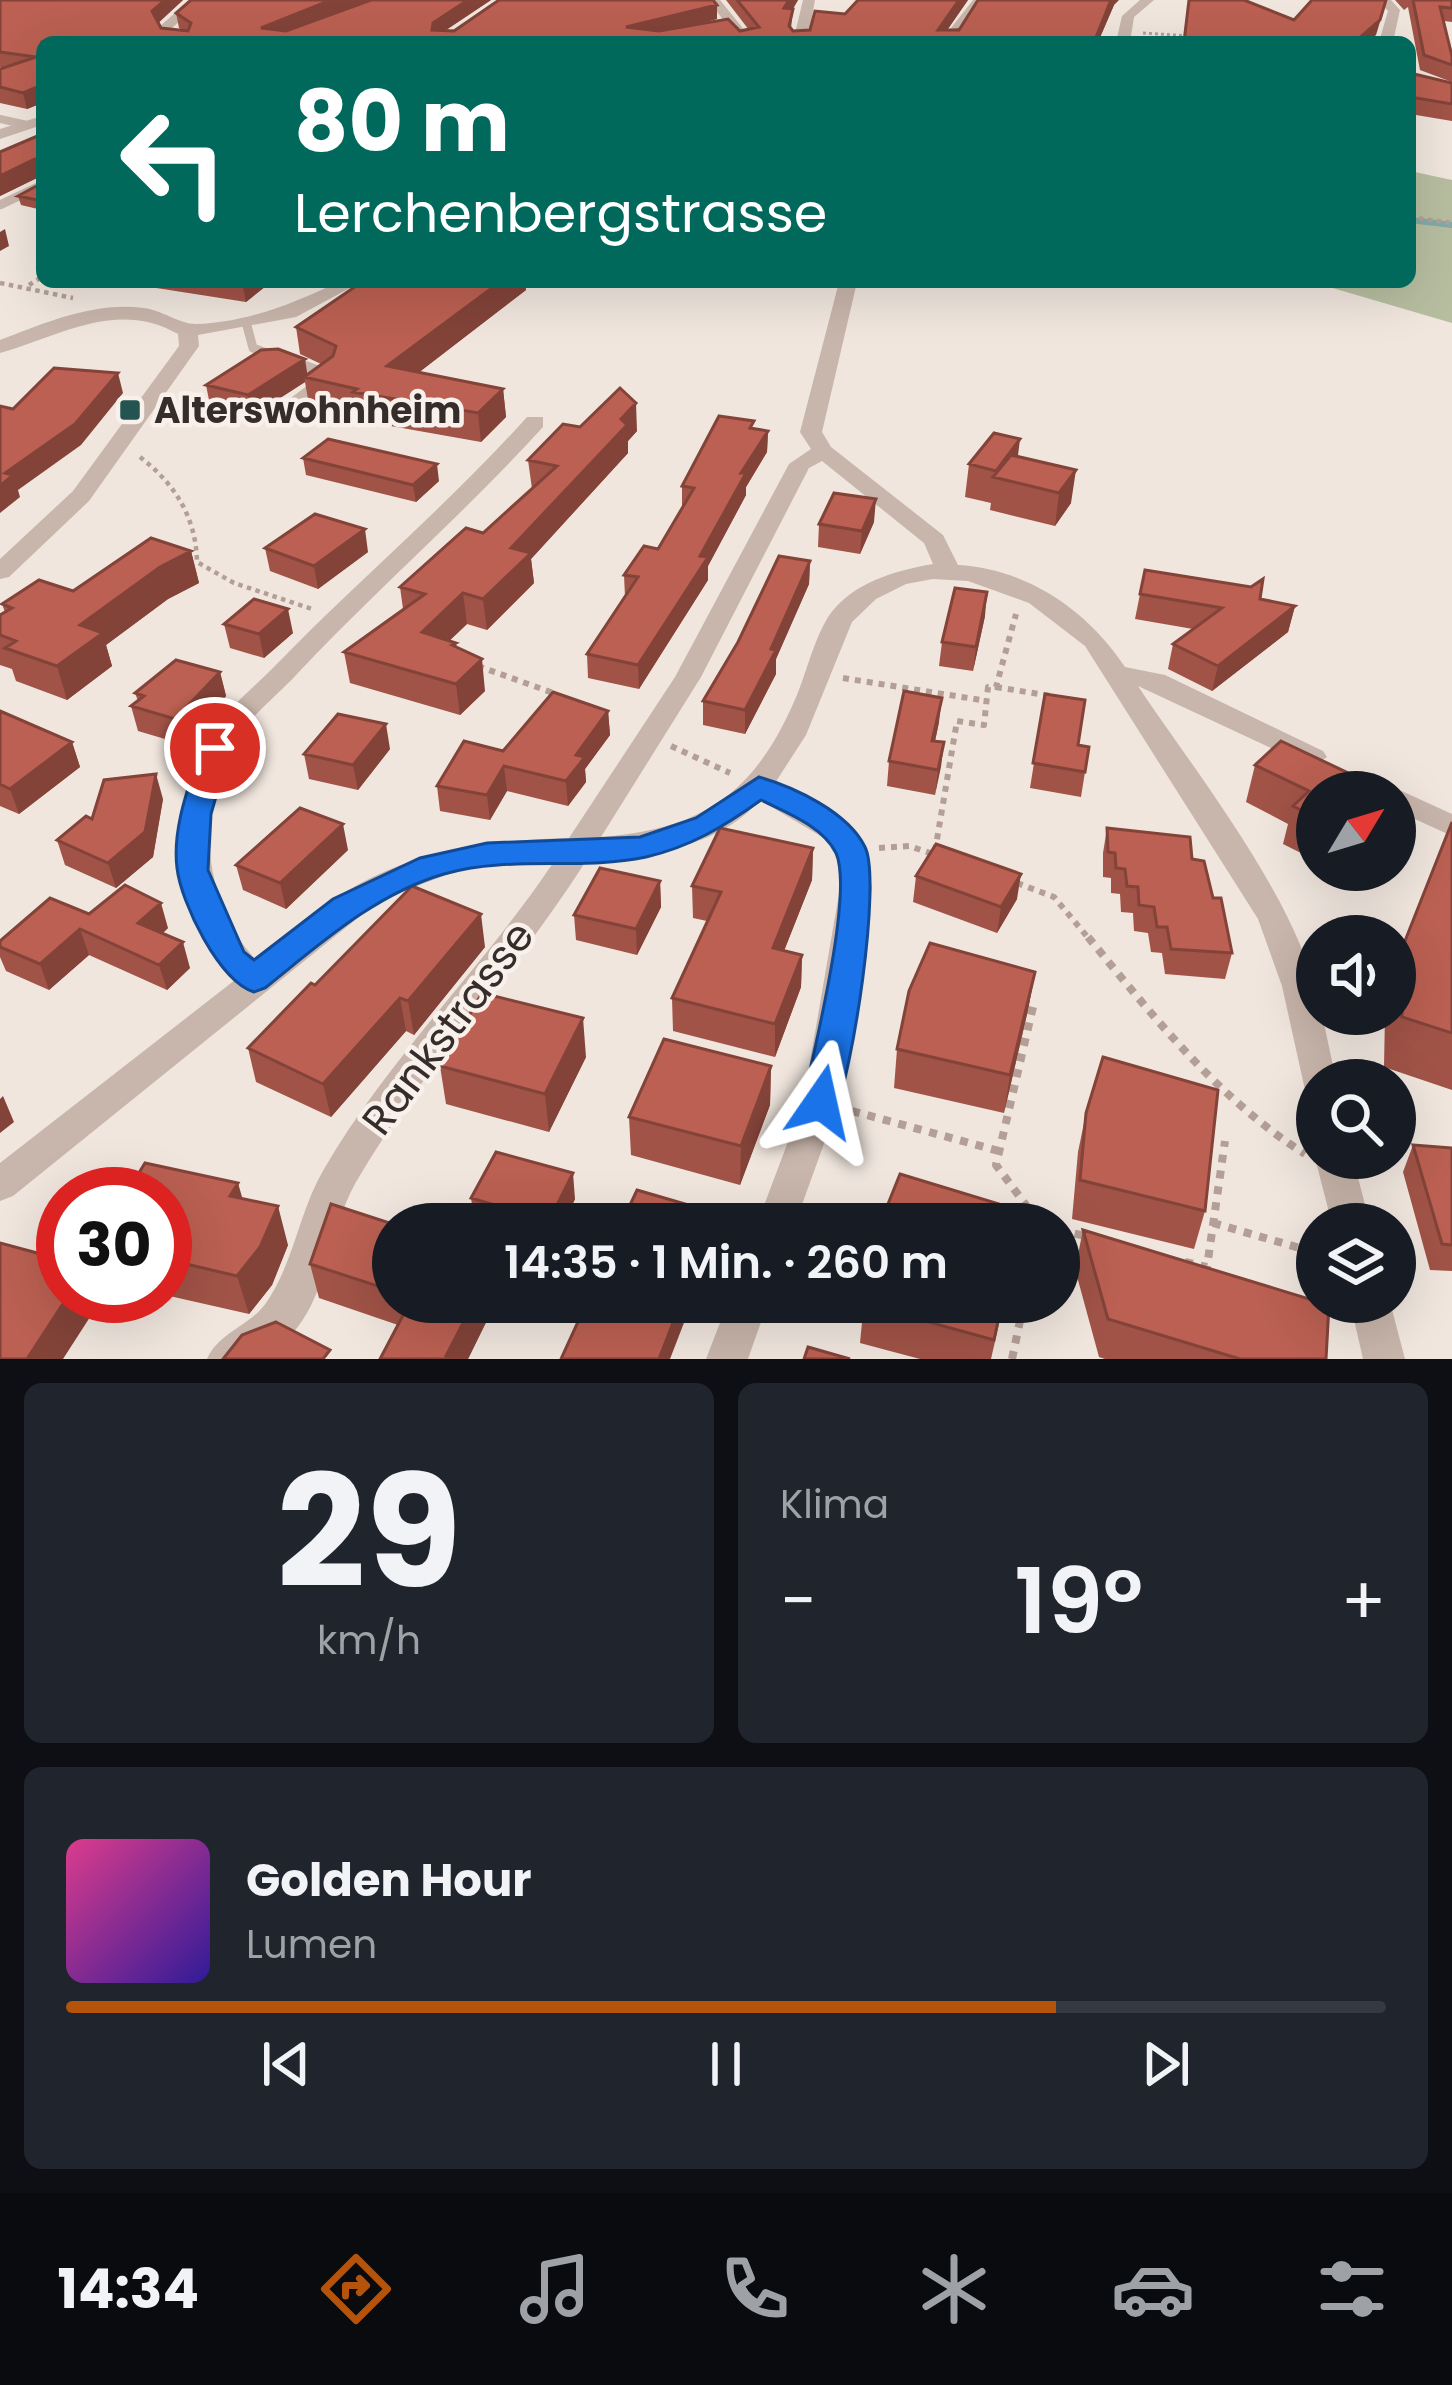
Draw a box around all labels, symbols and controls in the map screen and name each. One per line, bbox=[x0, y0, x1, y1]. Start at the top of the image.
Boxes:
text: 80 m bbox=[294, 63, 510, 180]
icon: left bbox=[96, 84, 252, 240]
text: Lerchenbergstrasse bbox=[294, 175, 827, 251]
place label: Alterswohnheim bbox=[154, 385, 461, 436]
marker: Alterswohnheim bbox=[117, 397, 143, 423]
pin bbox=[164, 697, 266, 799]
icon: arrive bbox=[182, 715, 248, 781]
north arrow bbox=[1296, 771, 1416, 891]
map controls bbox=[1296, 771, 1416, 1323]
street label: Rankstrasse bbox=[348, 909, 548, 1147]
button: sound bbox=[1296, 915, 1416, 1035]
position arrow bbox=[758, 1039, 884, 1165]
button: search bbox=[1296, 1059, 1416, 1179]
speed limit sign: 30 bbox=[36, 1167, 192, 1323]
button: layers bbox=[1296, 1203, 1416, 1323]
text: 14:35 · 1 Min. · 260 m bbox=[504, 1231, 948, 1294]
text: 29 bbox=[276, 1423, 462, 1642]
text: Klima bbox=[780, 1477, 889, 1532]
text: 19° bbox=[1014, 1538, 1143, 1665]
text: − bbox=[780, 1555, 816, 1647]
text: + bbox=[1341, 1555, 1386, 1647]
text: km/h bbox=[317, 1613, 421, 1668]
text: Golden Hour bbox=[246, 1849, 532, 1912]
text: Lumen bbox=[246, 1917, 377, 1972]
icon: previous bbox=[253, 2031, 319, 2097]
icon: pause bbox=[693, 2031, 759, 2097]
icon: next bbox=[1133, 2031, 1199, 2097]
icon: directions bbox=[314, 2247, 398, 2331]
icon: music bbox=[513, 2247, 597, 2331]
icon: phone bbox=[713, 2247, 797, 2331]
icon: climate bbox=[912, 2247, 996, 2331]
icon: car bbox=[1111, 2247, 1195, 2331]
icon: filters bbox=[1310, 2247, 1394, 2331]
text: 14:34 bbox=[58, 2251, 199, 2327]

